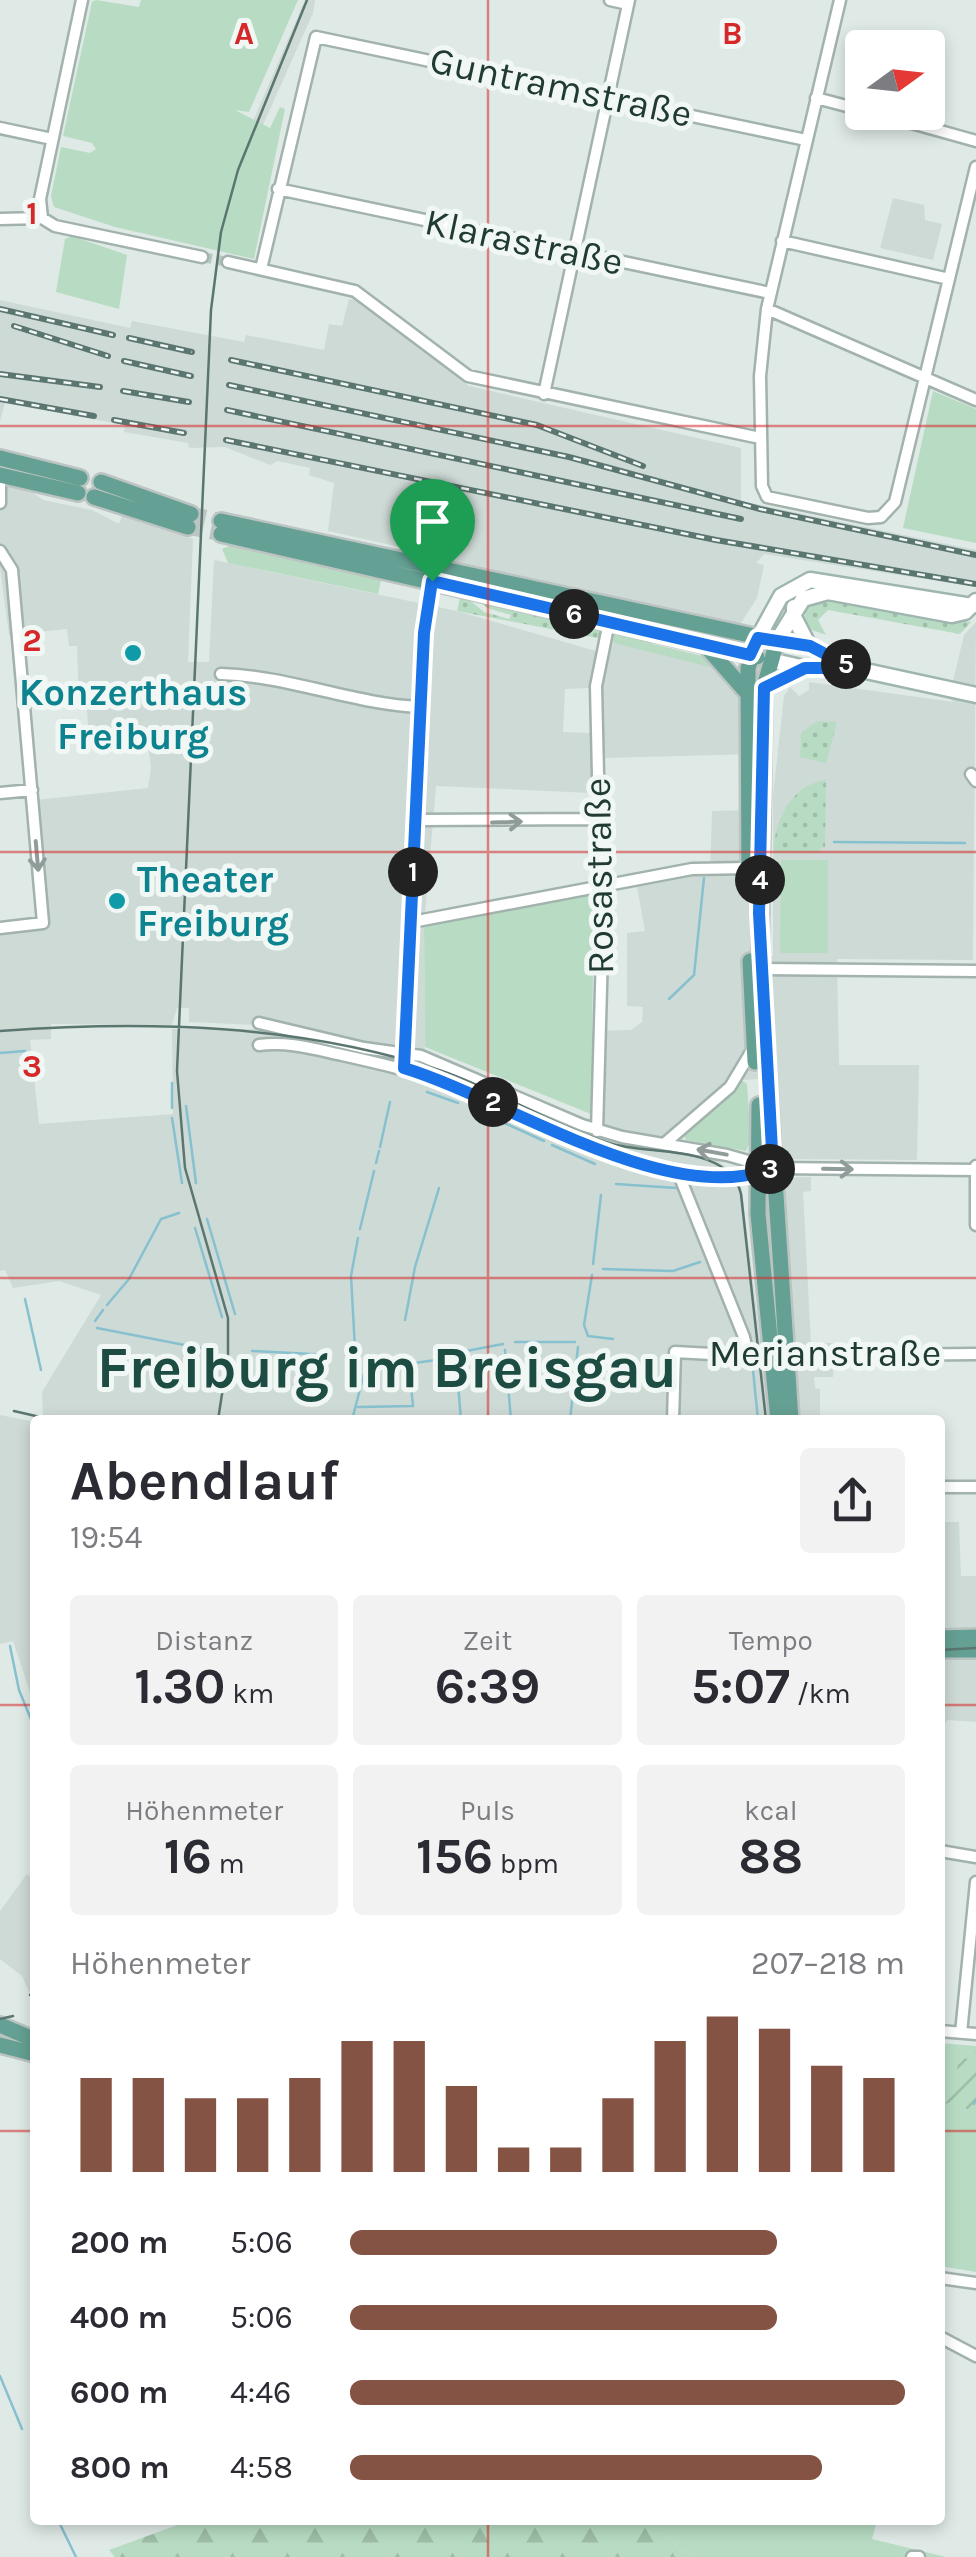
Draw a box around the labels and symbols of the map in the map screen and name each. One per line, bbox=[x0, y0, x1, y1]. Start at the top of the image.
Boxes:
text: A bbox=[234, 15, 254, 52]
text: B bbox=[722, 15, 742, 52]
north arrow bbox=[845, 30, 945, 130]
street label: Guntramstraße bbox=[426, 37, 696, 137]
text: 1 bbox=[26, 195, 38, 232]
street label: Klarastraße bbox=[421, 199, 627, 285]
pin bbox=[390, 479, 475, 582]
pin: 6 bbox=[549, 589, 599, 639]
text: 2 bbox=[22, 622, 42, 659]
pin: 5 bbox=[821, 639, 871, 689]
marker: Konzerthaus Freiburg bbox=[122, 642, 144, 664]
place label: Konzerthaus Freiburg bbox=[19, 670, 247, 759]
street label: Rosastraße bbox=[575, 777, 623, 975]
one-way arrow bbox=[490, 812, 522, 831]
one-way arrow bbox=[28, 840, 47, 872]
pin: 1 bbox=[388, 847, 438, 897]
pin: 4 bbox=[735, 855, 785, 905]
place label: Theater Freiburg bbox=[137, 857, 289, 946]
marker: Theater Freiburg bbox=[106, 890, 128, 912]
text: 3 bbox=[22, 1048, 42, 1085]
pin: 2 bbox=[468, 1077, 518, 1127]
one-way arrow bbox=[696, 1142, 729, 1161]
pin: 3 bbox=[745, 1144, 795, 1194]
one-way arrow bbox=[822, 1160, 854, 1179]
street label: Merianstraße bbox=[709, 1331, 941, 1376]
district label: Freiburg im Breisgau bbox=[97, 1334, 677, 1402]

